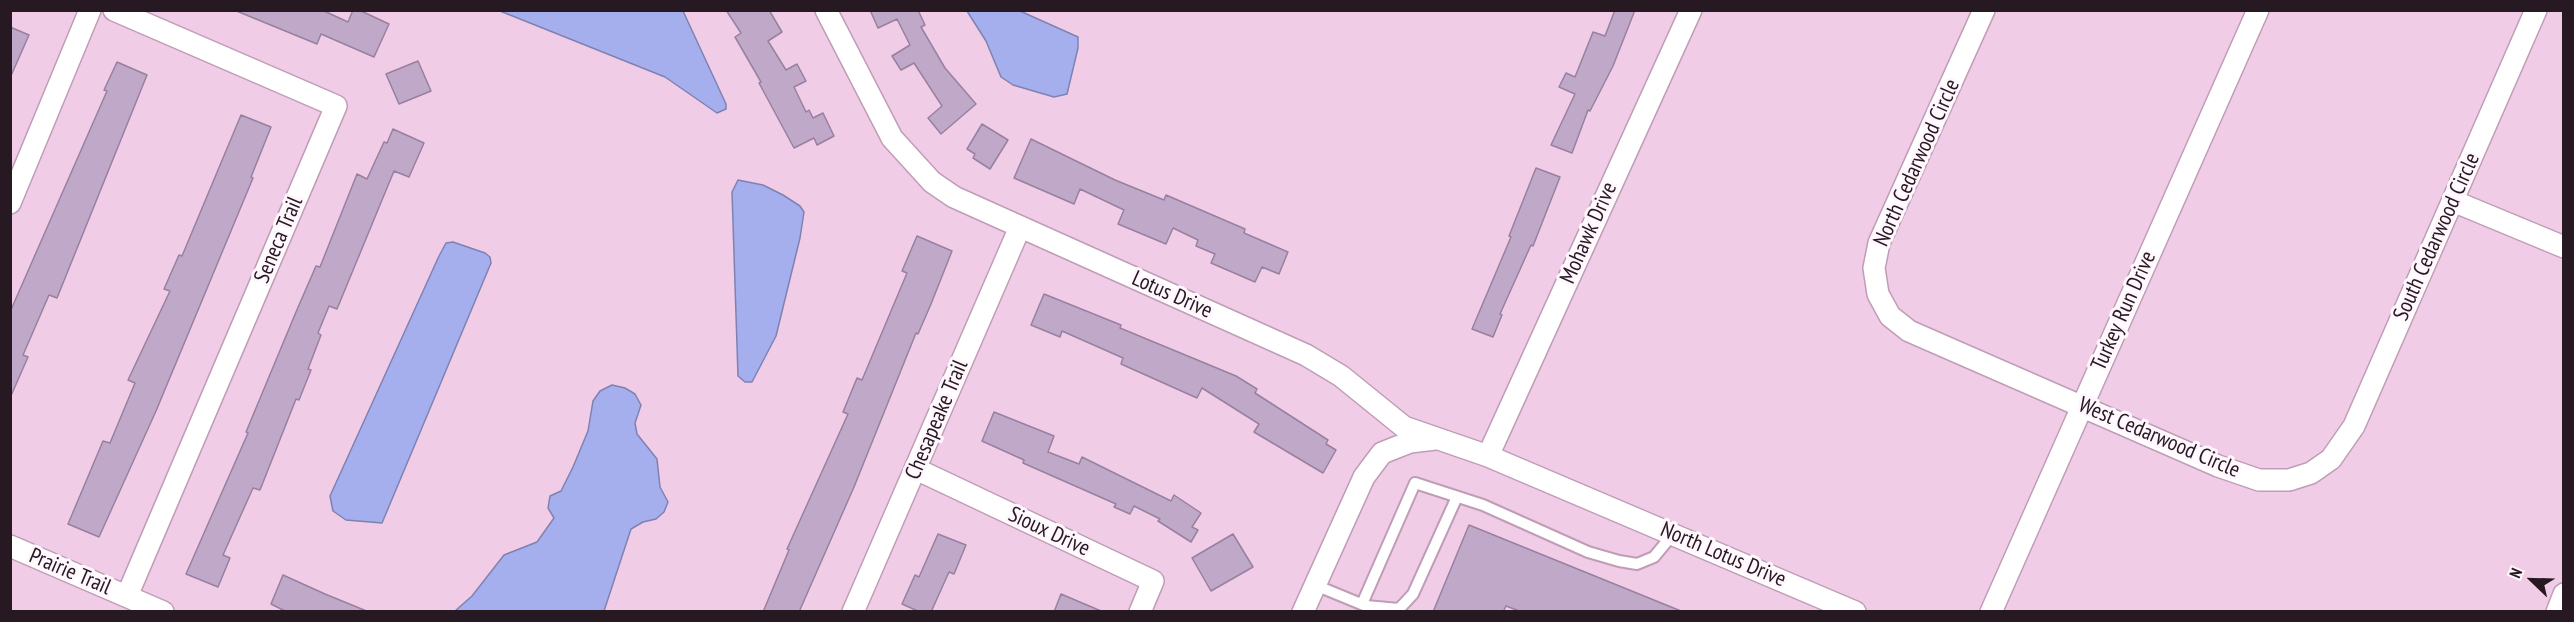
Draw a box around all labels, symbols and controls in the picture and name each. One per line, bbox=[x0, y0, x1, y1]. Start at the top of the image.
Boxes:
street label: North Cedarwood Circle bbox=[1868, 75, 1966, 251]
street label: South Cedarwood Circle bbox=[2388, 149, 2486, 325]
street label: Mohawk Drive bbox=[1555, 178, 1623, 288]
street label: Seneca Trail bbox=[249, 193, 309, 287]
street label: Turkey Run Drive bbox=[2086, 247, 2162, 375]
street label: Lotus Drive bbox=[1128, 266, 1216, 324]
street label: Chesapeake Trail bbox=[900, 356, 974, 484]
street label: West Cedarwood Circle bbox=[2074, 392, 2244, 484]
street label: Sioux Drive bbox=[1004, 502, 1094, 562]
street label: North Lotus Drive bbox=[1656, 517, 1790, 593]
street label: Prairie Trail bbox=[25, 543, 115, 601]
north arrow bbox=[2502, 550, 2562, 610]
text: N bbox=[2505, 565, 2526, 581]

